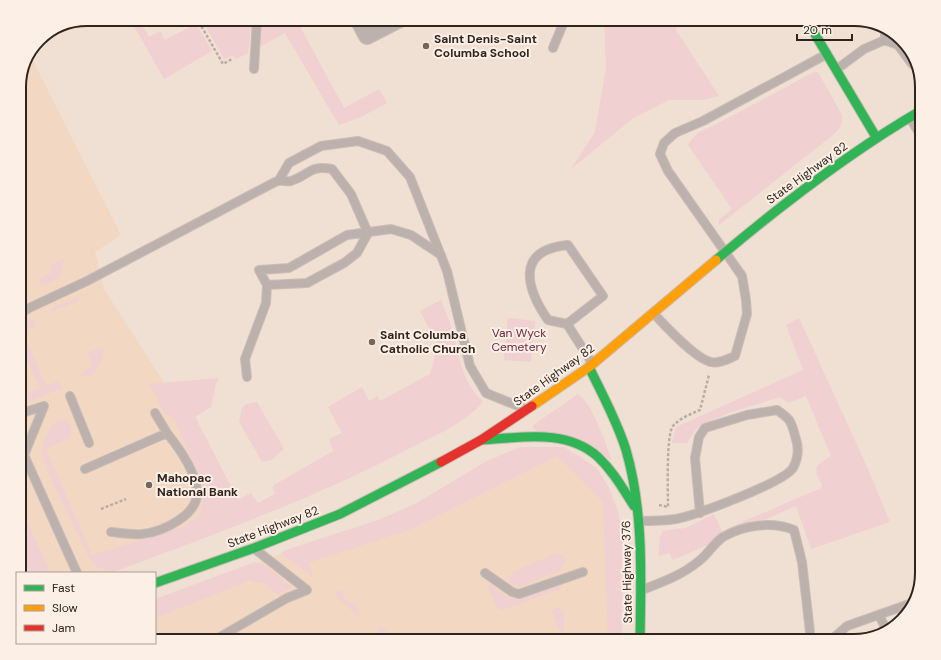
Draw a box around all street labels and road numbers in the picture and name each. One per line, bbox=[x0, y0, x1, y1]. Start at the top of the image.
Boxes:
street label: State Highway 82 bbox=[763, 138, 851, 208]
street label: State Highway 82 bbox=[510, 340, 598, 410]
street label: State Highway 82 bbox=[225, 502, 321, 552]
street label: State Highway 376 bbox=[618, 520, 636, 624]

